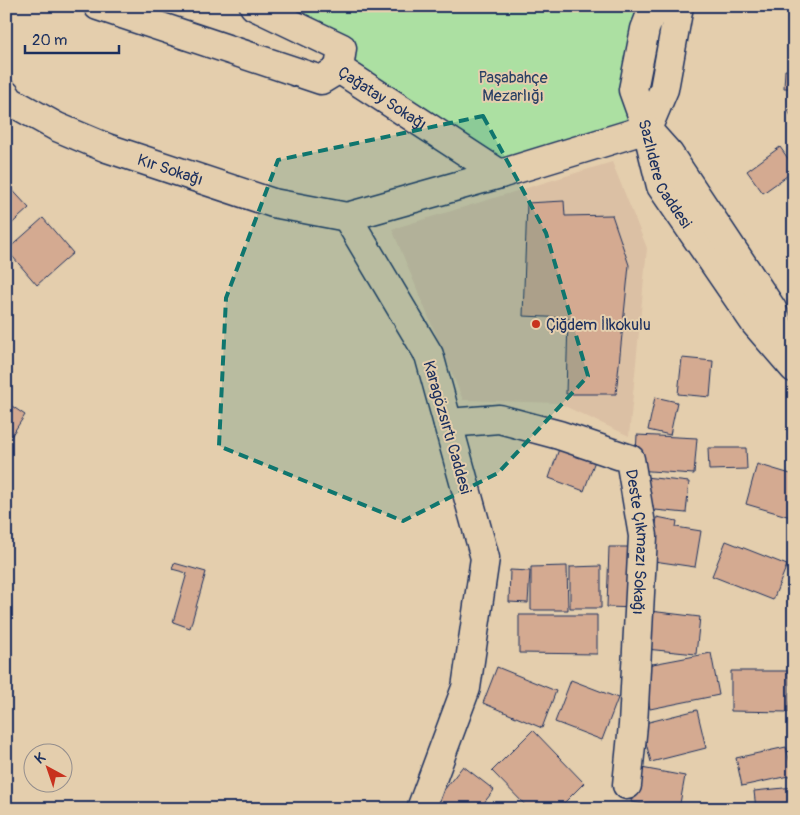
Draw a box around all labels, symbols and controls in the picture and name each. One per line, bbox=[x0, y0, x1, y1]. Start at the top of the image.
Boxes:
scale bar bbox=[25, 22, 119, 54]
text: 20 m bbox=[32, 31, 67, 50]
street label: Çağatay Sokağı bbox=[334, 62, 430, 135]
park label: Paşabahçe Mezarlığı bbox=[478, 68, 548, 106]
street label: Sazlıdere Caddesi bbox=[633, 117, 696, 232]
street label: Kır Sokağı bbox=[135, 150, 206, 190]
place label: Çiğdem İlkokulu bbox=[546, 315, 651, 335]
marker: Çiğdem İlkokulu bbox=[530, 318, 542, 330]
street label: Karagözsırtı Caddesi bbox=[418, 358, 476, 496]
street label: Deste Çıkmazı Sokağı bbox=[621, 468, 652, 615]
north arrow bbox=[22, 742, 72, 792]
text: K bbox=[31, 749, 49, 768]

